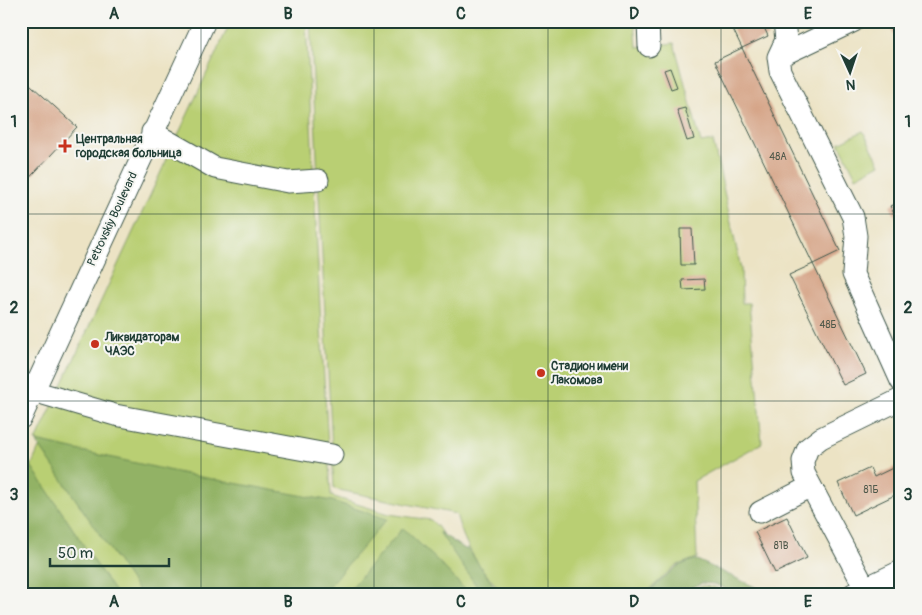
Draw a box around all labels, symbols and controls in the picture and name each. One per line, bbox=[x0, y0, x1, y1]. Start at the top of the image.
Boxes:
text: A bbox=[109, 4, 120, 24]
text: B bbox=[283, 4, 293, 24]
text: C bbox=[456, 4, 466, 24]
text: D bbox=[629, 4, 639, 24]
text: E bbox=[804, 4, 813, 24]
north arrow bbox=[824, 48, 874, 98]
text: N bbox=[845, 76, 856, 93]
text: 1 bbox=[11, 112, 17, 132]
text: 1 bbox=[905, 112, 911, 132]
place label: Центральная городская больница bbox=[75, 132, 182, 161]
marker: Центральная городская больница bbox=[58, 139, 72, 153]
house number: 48А bbox=[769, 151, 787, 163]
street label: Petrovskiy Boulevard bbox=[84, 170, 141, 269]
text: 2 bbox=[10, 298, 19, 318]
text: 2 bbox=[904, 298, 913, 318]
house number: 48Б bbox=[820, 319, 836, 331]
place label: Ликвидаторам ЧАЭС bbox=[104, 330, 179, 359]
marker: Ликвидаторам ЧАЭС bbox=[89, 338, 101, 350]
place label: Стадион имени Лакомова bbox=[550, 359, 629, 388]
marker: Стадион имени Лакомова bbox=[535, 367, 547, 379]
house number: 81Б bbox=[864, 484, 878, 496]
text: 3 bbox=[10, 485, 19, 505]
text: 3 bbox=[904, 485, 913, 505]
scale bar bbox=[50, 535, 169, 567]
house number: 81В bbox=[774, 540, 789, 552]
text: 50 m bbox=[58, 544, 93, 563]
text: A bbox=[109, 592, 120, 612]
text: B bbox=[283, 592, 293, 612]
text: C bbox=[456, 592, 466, 612]
text: D bbox=[629, 592, 639, 612]
text: E bbox=[804, 592, 813, 612]

